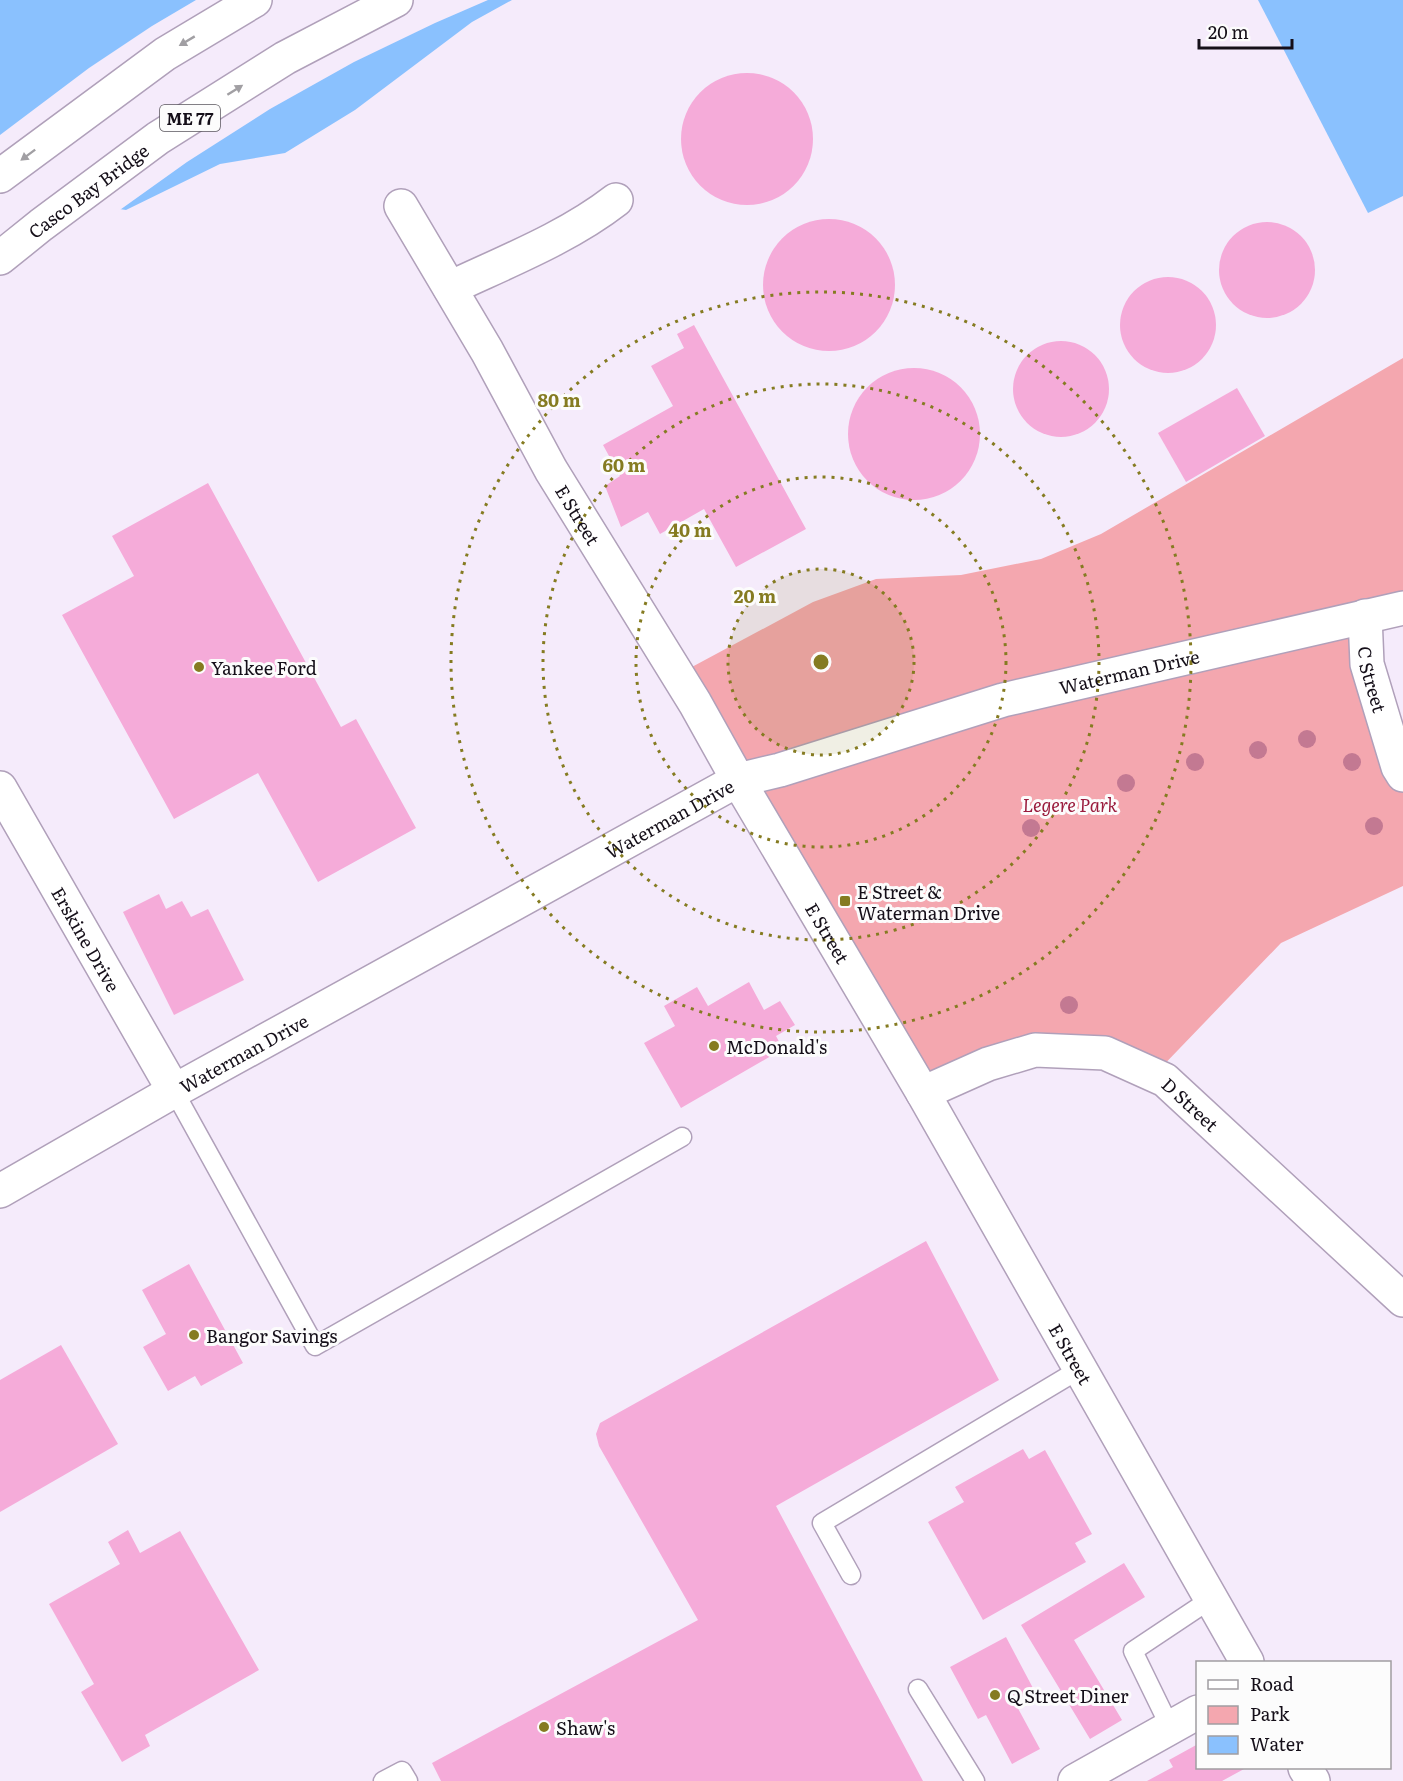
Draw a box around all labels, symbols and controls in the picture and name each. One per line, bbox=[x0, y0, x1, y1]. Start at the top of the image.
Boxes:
scale bar bbox=[1199, 12, 1292, 50]
text: 20 m bbox=[1208, 18, 1249, 45]
one-way arrow bbox=[179, 36, 195, 47]
one-way arrow bbox=[227, 84, 243, 95]
road number: ME 77 bbox=[160, 105, 220, 131]
street label: Casco Bay Bridge bbox=[22, 136, 154, 244]
one-way arrow bbox=[21, 148, 36, 160]
text: 80 m bbox=[537, 386, 581, 413]
text: 60 m bbox=[602, 451, 646, 478]
street label: E Street bbox=[549, 479, 608, 551]
text: 40 m bbox=[668, 516, 712, 543]
text: 20 m bbox=[734, 582, 776, 609]
street label: Waterman Drive bbox=[1056, 642, 1202, 700]
street label: C Street bbox=[1353, 646, 1394, 716]
centre of rings bbox=[811, 652, 831, 672]
place label: Yankee Ford bbox=[211, 654, 317, 681]
marker: Yankee Ford bbox=[192, 660, 206, 674]
street label: Waterman Drive bbox=[600, 772, 738, 864]
park label: Legere Park bbox=[1023, 791, 1118, 818]
place label: E Street & Waterman Drive bbox=[857, 878, 1000, 926]
street label: Erskine Drive bbox=[46, 881, 128, 996]
marker: E Street & Waterman Drive bbox=[838, 894, 852, 908]
street label: E Street bbox=[800, 897, 857, 969]
street label: Waterman Drive bbox=[174, 1006, 313, 1099]
place label: McDonald's bbox=[726, 1033, 827, 1060]
marker: McDonald's bbox=[707, 1039, 721, 1053]
street label: D Street bbox=[1156, 1070, 1226, 1138]
street label: E Street bbox=[1043, 1318, 1100, 1390]
place label: Bangor Savings bbox=[206, 1322, 337, 1349]
marker: Bangor Savings bbox=[187, 1328, 201, 1342]
legend bbox=[1196, 1661, 1391, 1769]
text: Road bbox=[1250, 1670, 1294, 1697]
place label: Q Street Diner bbox=[1007, 1682, 1129, 1709]
marker: Q Street Diner bbox=[988, 1688, 1002, 1702]
text: Park bbox=[1250, 1700, 1291, 1727]
place label: Shaw's bbox=[556, 1714, 615, 1741]
marker: Shaw's bbox=[537, 1720, 551, 1734]
text: Water bbox=[1250, 1730, 1304, 1757]

